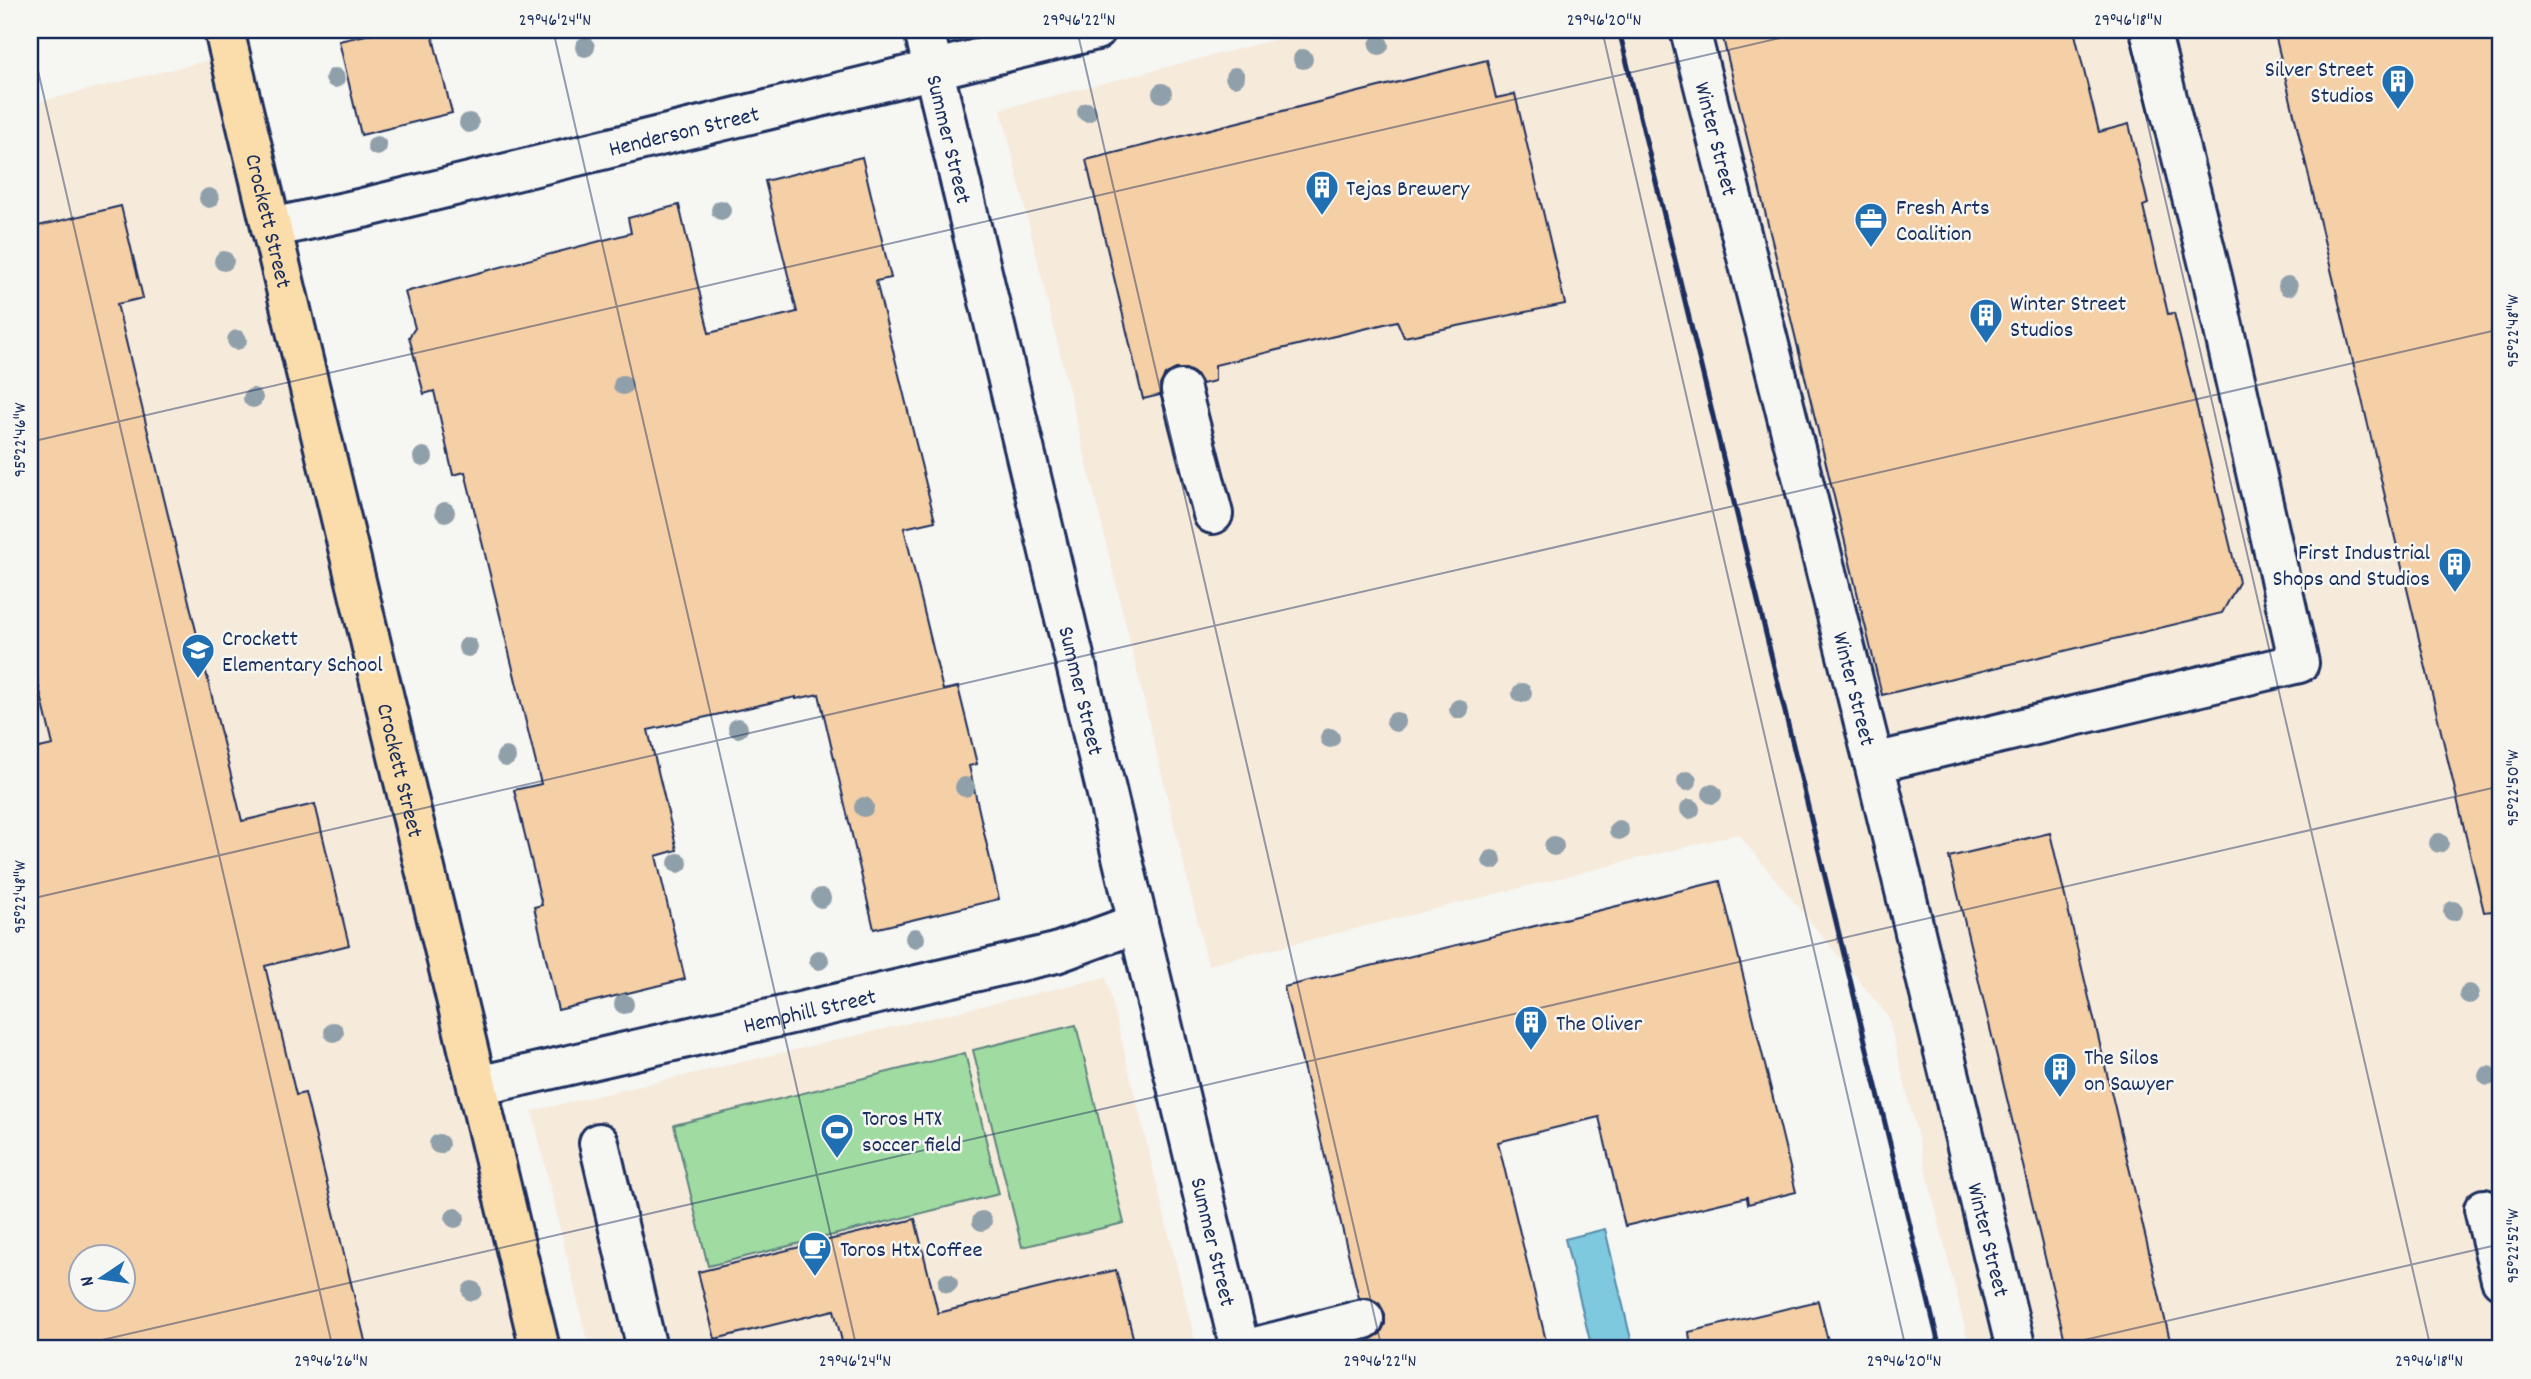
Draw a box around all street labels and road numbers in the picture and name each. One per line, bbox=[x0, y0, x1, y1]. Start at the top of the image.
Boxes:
street label: Summer Street bbox=[915, 72, 978, 208]
street label: Winter Street bbox=[1684, 79, 1744, 200]
street label: Henderson Street bbox=[606, 99, 763, 168]
street label: Crockett Street bbox=[234, 151, 298, 292]
street label: Summer Street bbox=[1047, 623, 1110, 759]
street label: Winter Street bbox=[1822, 629, 1882, 750]
street label: Crockett Street bbox=[366, 700, 430, 841]
street label: Hemphill Street bbox=[741, 982, 880, 1044]
street label: Summer Street bbox=[1180, 1175, 1242, 1310]
street label: Winter Street bbox=[1956, 1180, 2016, 1301]

